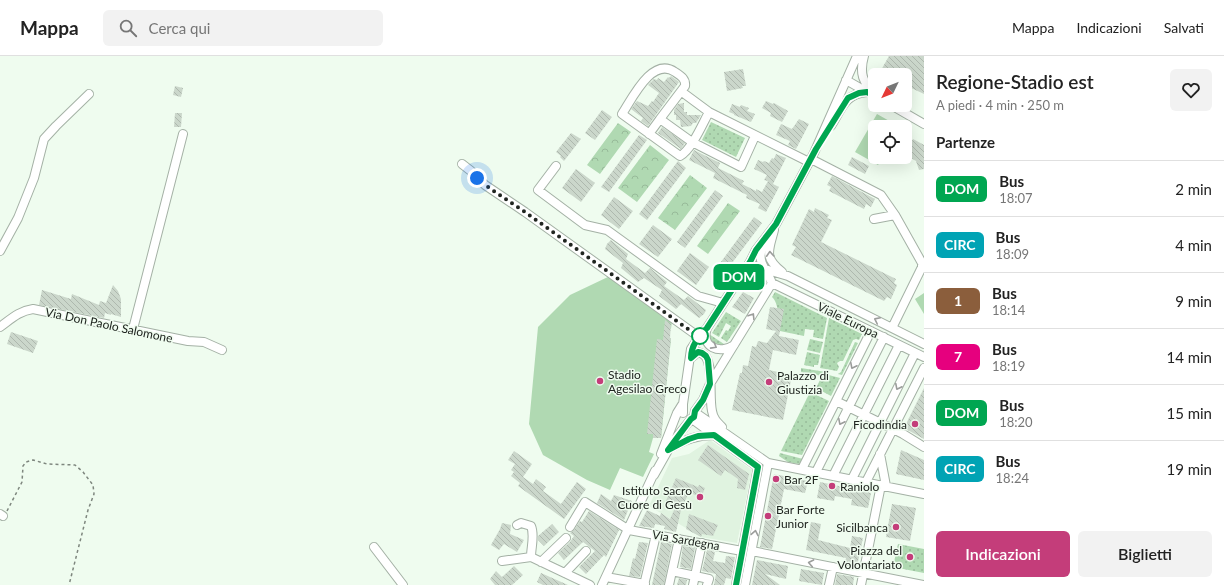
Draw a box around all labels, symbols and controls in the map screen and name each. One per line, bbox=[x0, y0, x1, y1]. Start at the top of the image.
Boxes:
search box bbox=[103, 10, 383, 46]
text: Mappa bbox=[20, 16, 79, 39]
icon: search bbox=[117, 17, 139, 39]
text: Cerca qui bbox=[149, 19, 210, 37]
text: Mappa bbox=[1012, 19, 1054, 36]
text: Indicazioni bbox=[1076, 19, 1142, 36]
text: Salvati bbox=[1164, 19, 1204, 36]
north arrow bbox=[868, 68, 912, 112]
map controls bbox=[868, 68, 912, 164]
button: heart bbox=[1170, 69, 1212, 111]
text: Regione-Stadio est bbox=[936, 70, 1094, 93]
text: A piedi · 4 min · 250 m bbox=[936, 97, 1064, 113]
button: locate bbox=[868, 120, 912, 164]
text: Partenze bbox=[936, 133, 995, 151]
your location bbox=[467, 168, 487, 188]
text: Bus bbox=[999, 172, 1024, 190]
text: DOM bbox=[944, 180, 979, 197]
text: 2 min bbox=[1175, 180, 1212, 198]
text: 18:07 bbox=[999, 190, 1033, 206]
text: Bus bbox=[996, 228, 1020, 246]
text: CIRC bbox=[944, 236, 976, 253]
text: 4 min bbox=[1175, 236, 1212, 254]
text: 18:09 bbox=[996, 246, 1029, 262]
one-way arrow bbox=[766, 250, 774, 256]
line badge: DOM bbox=[716, 264, 762, 290]
text: DOM bbox=[721, 268, 757, 285]
text: Bus bbox=[992, 284, 1017, 302]
text: 1 bbox=[954, 292, 962, 309]
text: 9 min bbox=[1175, 292, 1212, 310]
street label: Viale Europa bbox=[815, 299, 881, 341]
text: 18:14 bbox=[992, 302, 1025, 318]
street label: Via Don Paolo Salomone bbox=[44, 304, 174, 346]
one-way arrow bbox=[747, 313, 755, 320]
one-way arrow bbox=[873, 317, 881, 325]
unlabelled marker bbox=[691, 327, 709, 345]
text: Bus bbox=[992, 340, 1017, 358]
one-way arrow bbox=[710, 342, 717, 349]
text: 7 bbox=[954, 348, 962, 365]
text: 14 min bbox=[1166, 348, 1212, 366]
text: 18:19 bbox=[992, 358, 1025, 374]
one-way arrow bbox=[851, 362, 858, 369]
place label: Stadio Agesilao Greco bbox=[608, 367, 687, 396]
place label: Palazzo di Giustizia bbox=[777, 368, 829, 397]
marker: Stadio Agesilao Greco bbox=[595, 376, 605, 386]
marker: Palazzo di Giustizia bbox=[764, 377, 774, 387]
one-way arrow bbox=[895, 383, 902, 391]
text: Bus bbox=[999, 396, 1024, 414]
text: DOM bbox=[944, 404, 979, 421]
text: 15 min bbox=[1166, 404, 1212, 422]
text: 18:20 bbox=[999, 414, 1033, 430]
place label: Ficodindia bbox=[853, 417, 907, 432]
one-way arrow bbox=[838, 418, 846, 426]
marker: Ficodindia bbox=[910, 419, 920, 429]
text: Bus bbox=[996, 452, 1020, 470]
text: CIRC bbox=[944, 460, 976, 477]
text: 19 min bbox=[1166, 460, 1212, 478]
text: 18:24 bbox=[996, 470, 1029, 486]
place label: Bar 2F bbox=[784, 472, 819, 487]
marker: Bar 2F bbox=[771, 474, 781, 484]
place label: Raniolo bbox=[840, 479, 880, 494]
marker: Raniolo bbox=[827, 481, 837, 491]
place label: Istituto Sacro Cuore di Gesù bbox=[617, 483, 692, 512]
marker: Istituto Sacro Cuore di Gesù bbox=[695, 492, 705, 502]
place label: Bar Forte Junior bbox=[776, 502, 825, 531]
marker: Bar Forte Junior bbox=[763, 511, 773, 521]
place label: Sicilbanca bbox=[836, 520, 888, 535]
marker: Sicilbanca bbox=[891, 522, 901, 532]
street label: Via Sardegna bbox=[651, 527, 721, 553]
one-way arrow bbox=[750, 530, 759, 536]
button: Indicazioni bbox=[936, 531, 1070, 577]
button: Biglietti bbox=[1078, 531, 1212, 577]
place label: Piazza del Volontariato bbox=[837, 543, 902, 572]
marker: Piazza del Volontariato bbox=[905, 552, 915, 562]
one-way arrow bbox=[808, 559, 814, 567]

